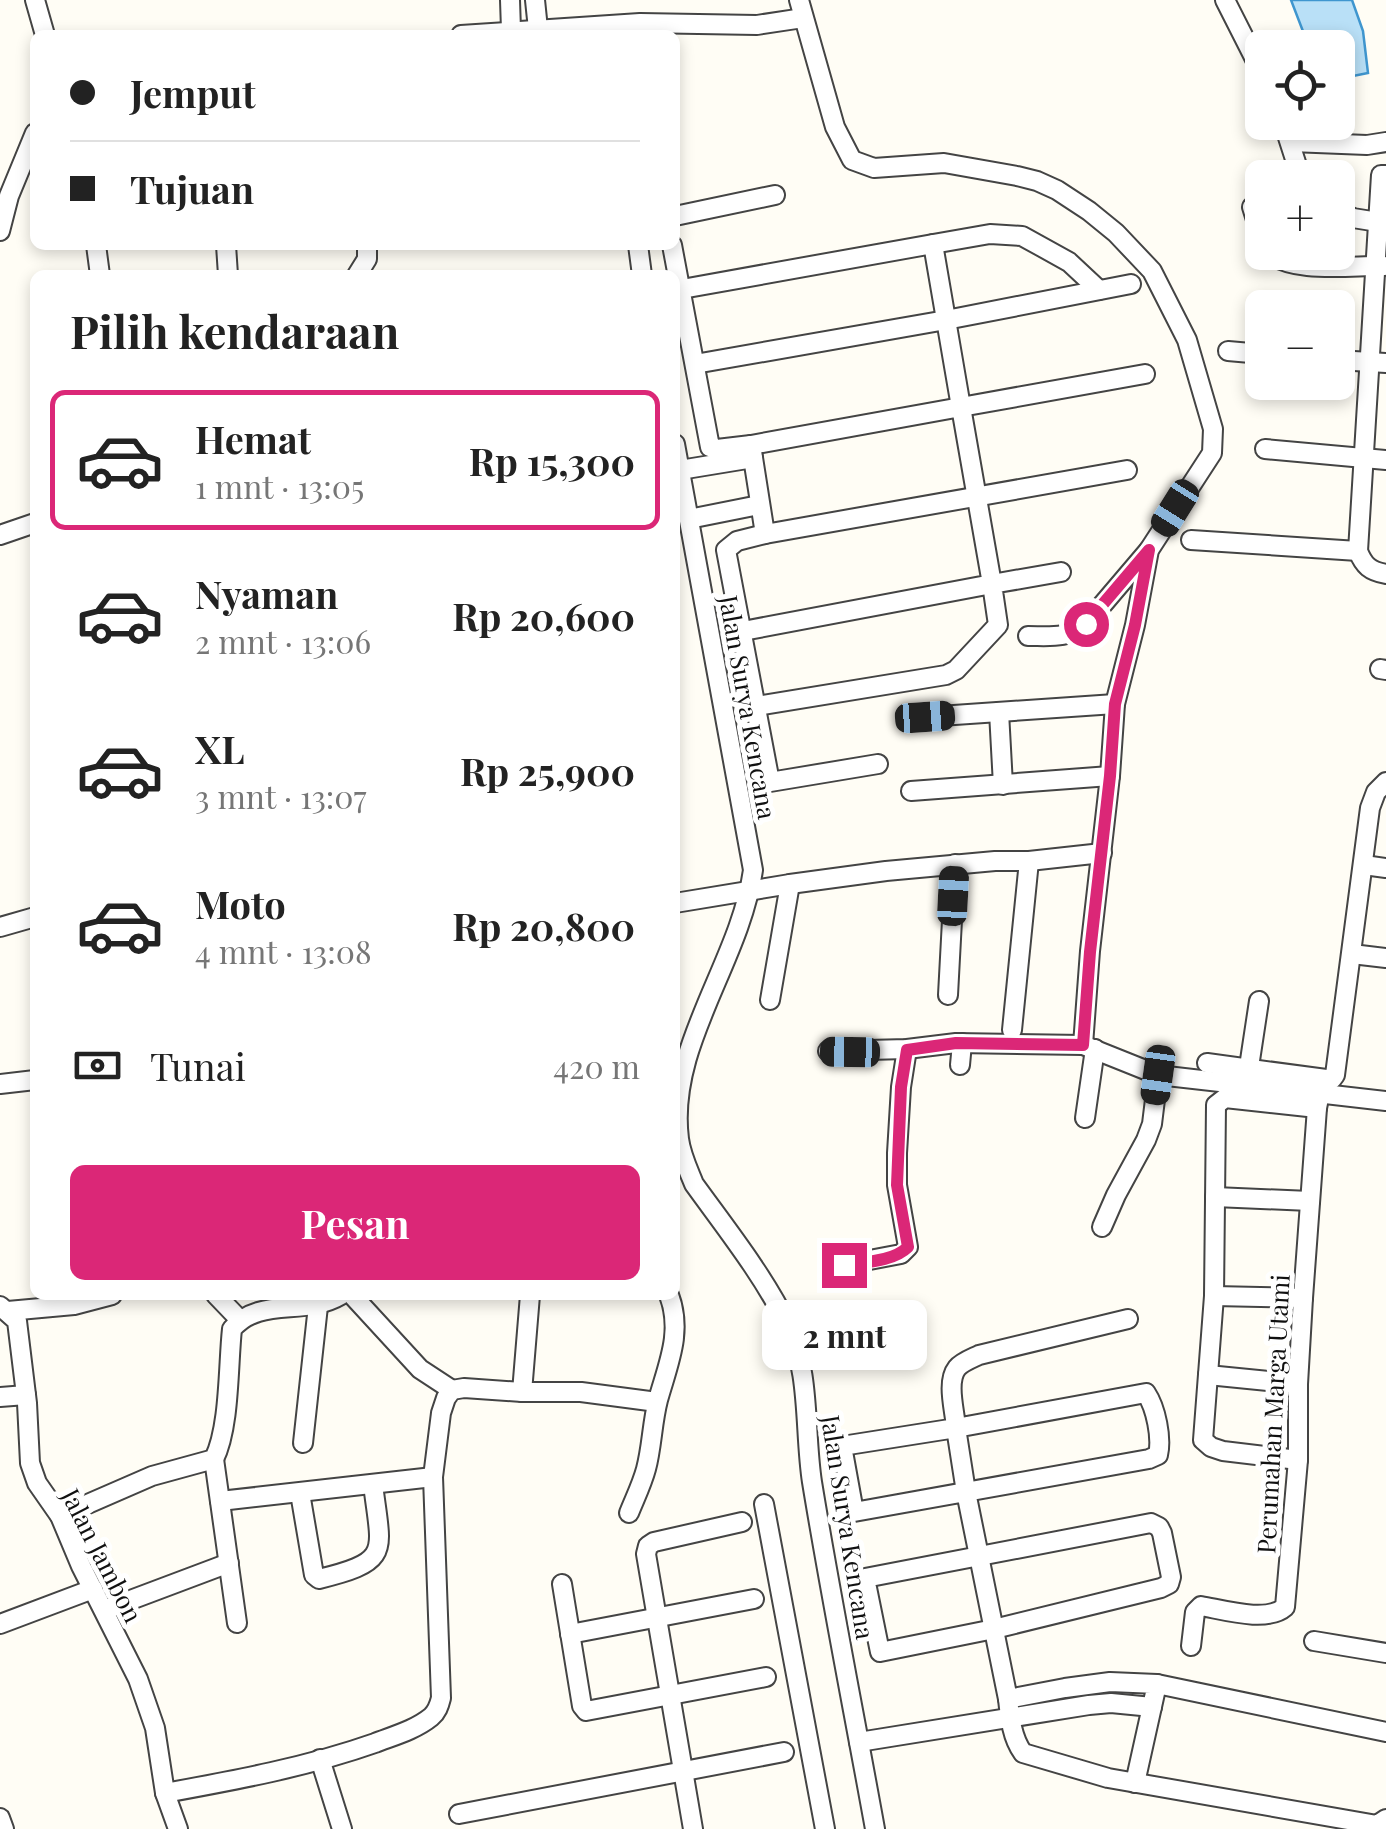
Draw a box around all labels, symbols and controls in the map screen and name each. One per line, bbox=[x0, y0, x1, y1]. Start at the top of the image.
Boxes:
map controls bbox=[1245, 30, 1355, 400]
button: locate bbox=[1245, 30, 1355, 140]
text: Jemput bbox=[130, 67, 256, 118]
button: + bbox=[1245, 160, 1355, 270]
text: Tujuan bbox=[130, 163, 254, 214]
button: − bbox=[1245, 290, 1355, 400]
text: Pilih kendaraan bbox=[70, 300, 399, 360]
text: Hemat bbox=[195, 413, 311, 464]
icon: car bbox=[75, 415, 165, 505]
text: Rp 15,300 bbox=[469, 435, 635, 486]
text: 1 mnt · 13:05 bbox=[195, 464, 364, 507]
car bbox=[1146, 475, 1204, 541]
text: Nyaman bbox=[195, 568, 338, 619]
icon: car bbox=[75, 570, 165, 660]
text: Rp 20,600 bbox=[452, 590, 635, 641]
street label: Jalan Surya Kencana bbox=[713, 592, 785, 822]
route start bbox=[1064, 602, 1109, 647]
text: 2 mnt · 13:06 bbox=[195, 619, 371, 662]
car bbox=[894, 700, 956, 734]
text: XL bbox=[195, 723, 244, 774]
icon: car bbox=[75, 725, 165, 815]
text: Rp 25,900 bbox=[460, 745, 635, 796]
text: 3 mnt · 13:07 bbox=[195, 774, 367, 817]
car bbox=[936, 865, 970, 927]
text: Moto bbox=[195, 878, 286, 929]
icon: car bbox=[75, 880, 165, 970]
text: Rp 20,800 bbox=[452, 900, 635, 951]
text: 4 mnt · 13:08 bbox=[195, 929, 372, 972]
car bbox=[820, 1036, 880, 1068]
icon: cash bbox=[70, 1038, 125, 1093]
text: Tunai bbox=[150, 1040, 246, 1091]
car bbox=[1139, 1043, 1177, 1107]
text: 420 m bbox=[553, 1044, 640, 1087]
button: Pesan bbox=[70, 1165, 640, 1280]
route end bbox=[822, 1243, 867, 1288]
street label: Perumahan Marga Utami bbox=[1248, 1273, 1296, 1555]
callout: 2 mnt bbox=[762, 1300, 926, 1370]
text: 2 mnt bbox=[803, 1313, 886, 1356]
street label: Jalan Surya Kencana bbox=[815, 1411, 883, 1642]
street label: Jalan Jambon bbox=[55, 1482, 151, 1627]

